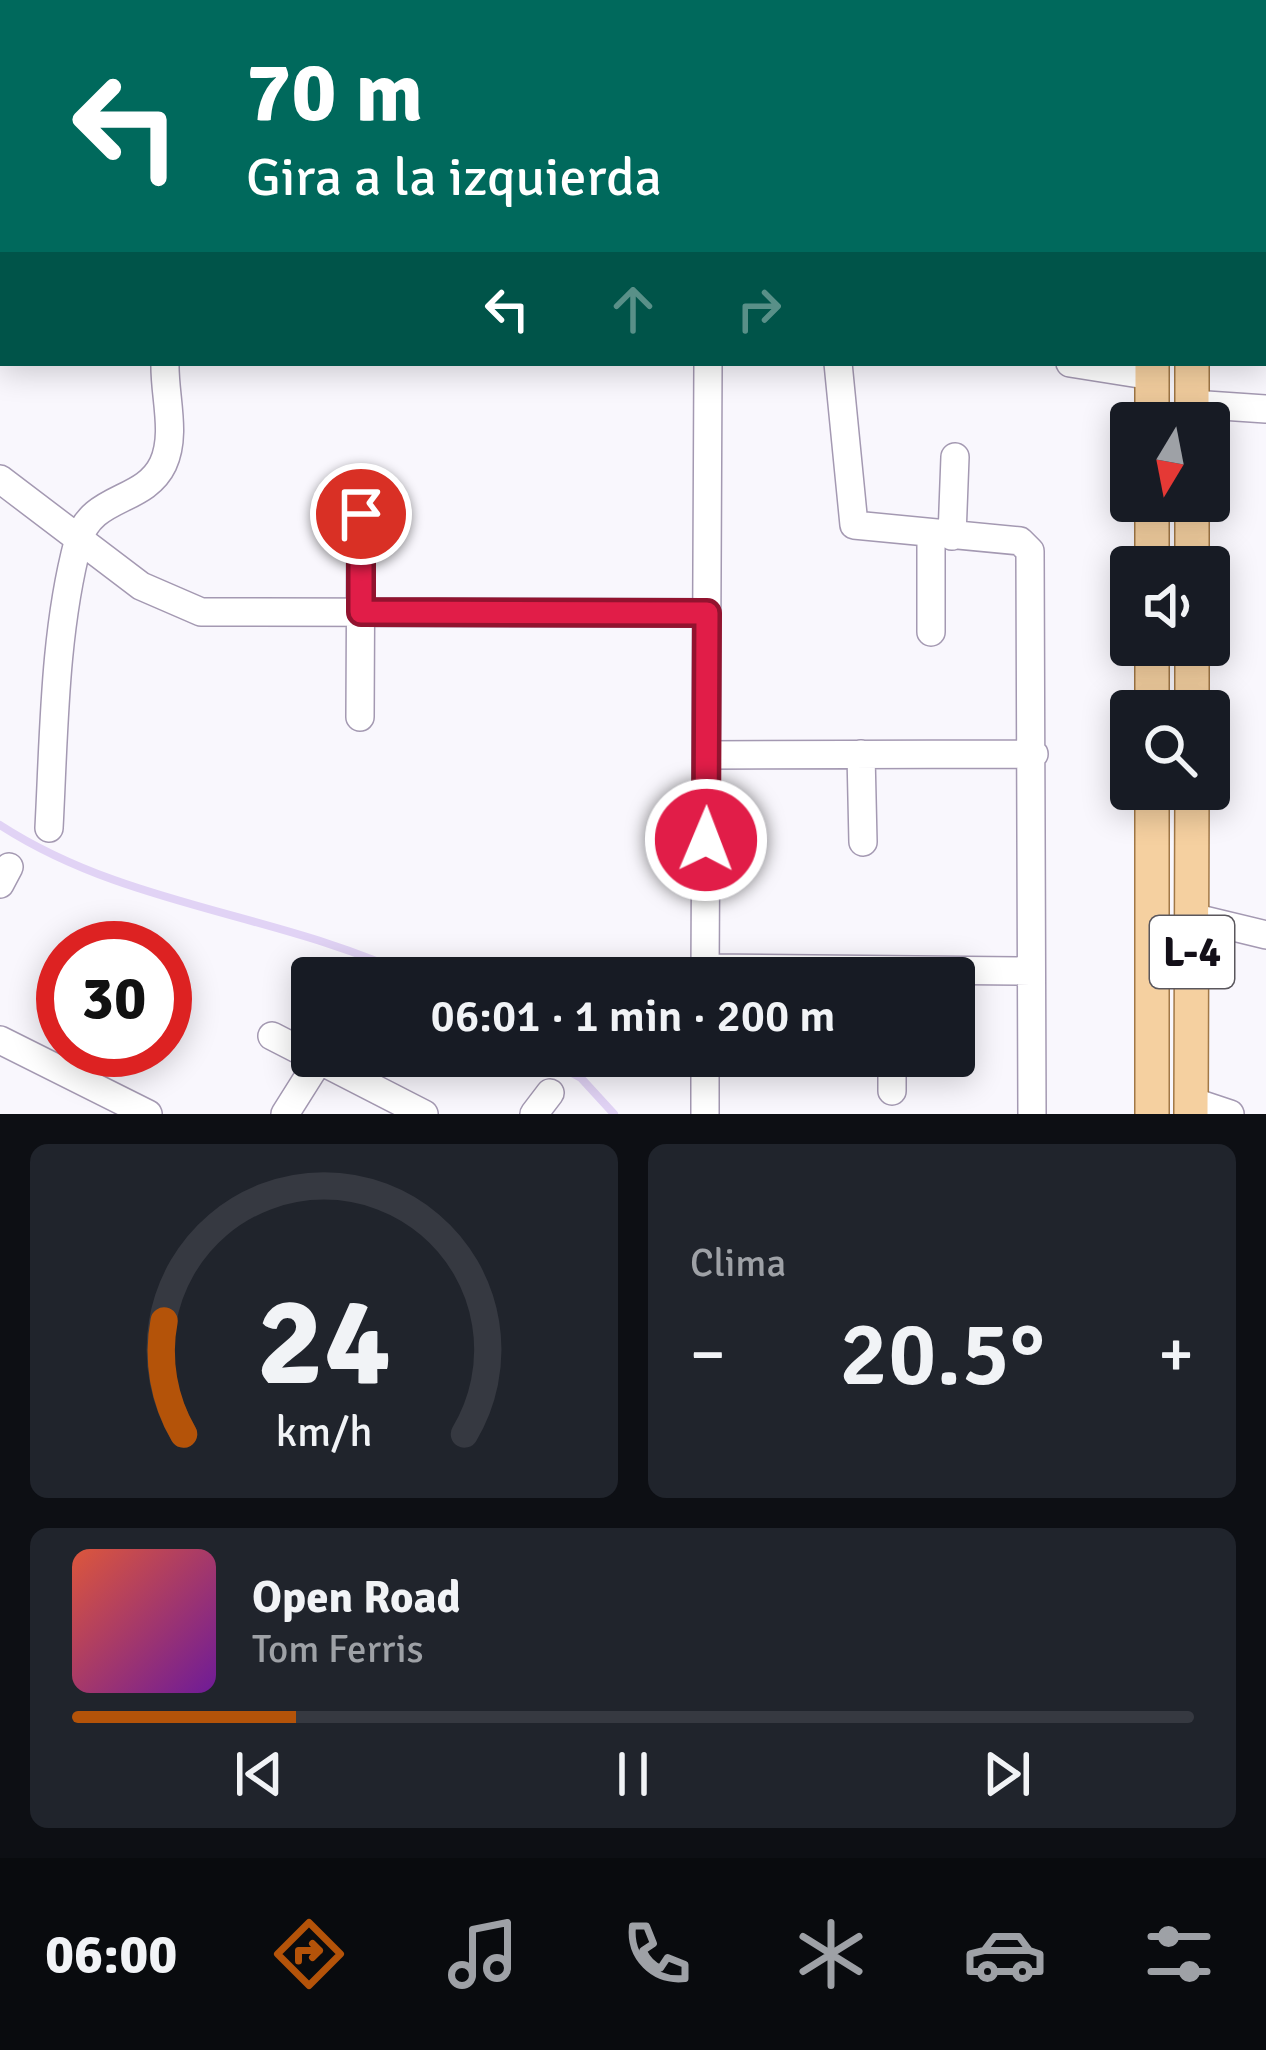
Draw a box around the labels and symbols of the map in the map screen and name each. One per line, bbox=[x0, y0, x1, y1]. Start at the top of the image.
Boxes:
north arrow bbox=[1110, 402, 1230, 522]
pin bbox=[310, 463, 412, 565]
position arrow bbox=[643, 777, 769, 903]
road number: L-4 bbox=[1150, 916, 1234, 988]
speed limit sign: 30 bbox=[36, 921, 192, 1077]

